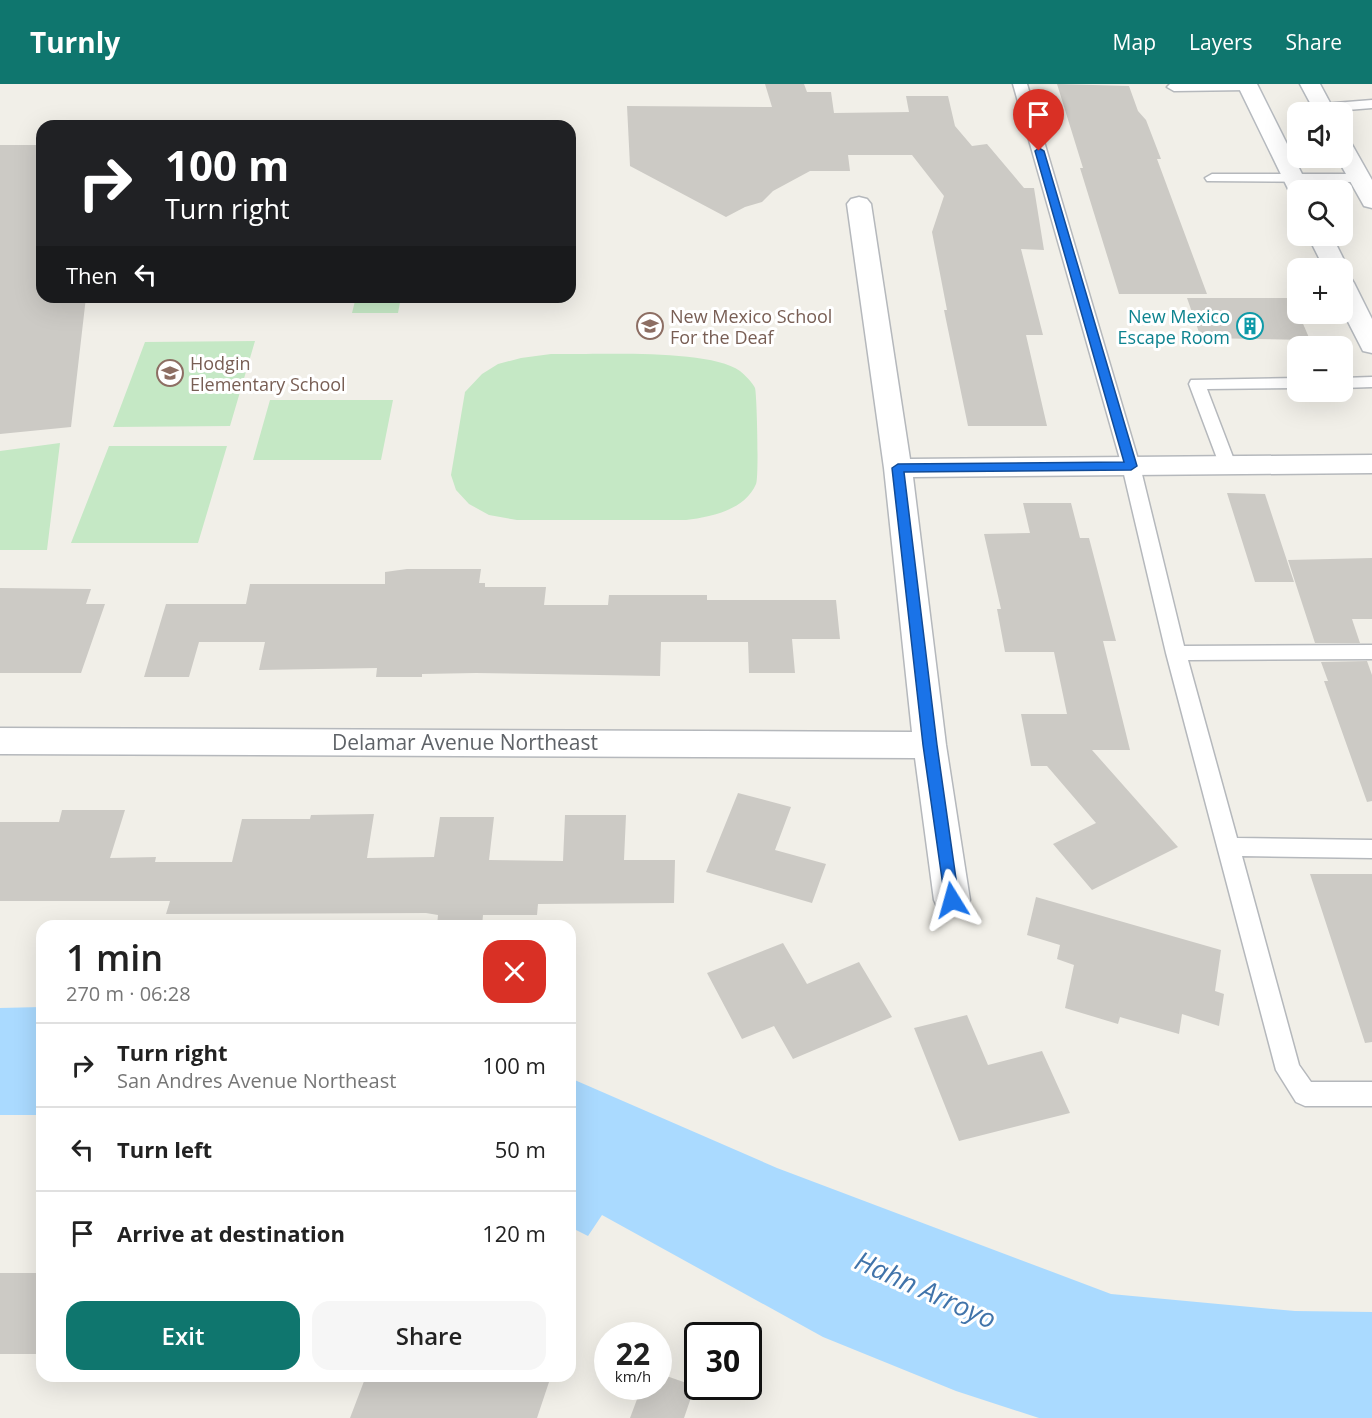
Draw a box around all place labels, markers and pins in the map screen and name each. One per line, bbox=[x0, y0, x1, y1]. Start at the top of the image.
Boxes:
pin bbox=[1013, 89, 1064, 151]
place label: New Mexico School For the Deaf bbox=[670, 304, 832, 349]
place label: New Mexico Escape Room bbox=[1118, 304, 1230, 349]
school or university icon: New Mexico School For the Deaf bbox=[635, 311, 665, 341]
building icon: New Mexico Escape Room bbox=[1235, 311, 1265, 341]
place label: Hodgin Elementary School bbox=[190, 351, 346, 396]
school or university icon: Hodgin Elementary School bbox=[155, 358, 185, 388]

